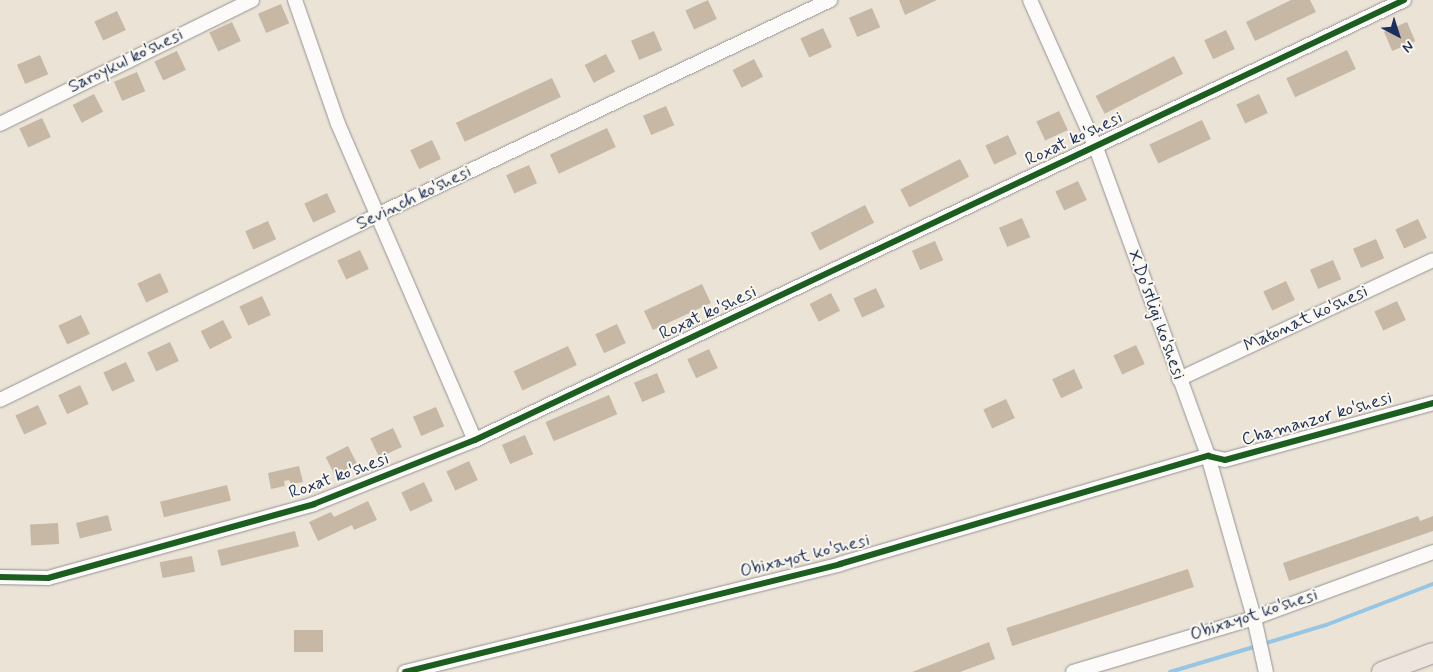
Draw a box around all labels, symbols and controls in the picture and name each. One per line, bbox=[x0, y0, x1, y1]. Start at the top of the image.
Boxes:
north arrow bbox=[1373, 10, 1423, 60]
street label: Saroykul ko'shesi bbox=[65, 24, 187, 98]
text: N bbox=[1398, 37, 1417, 56]
street label: Roxat ko'shesi bbox=[1022, 107, 1126, 171]
street label: Sevinch ko'shesi bbox=[353, 161, 475, 235]
street label: X.Do'stligi ko'shesi bbox=[1123, 248, 1189, 382]
street label: Roxat ko'shesi bbox=[656, 281, 760, 345]
street label: Matonat ko'shesi bbox=[1241, 281, 1371, 357]
street label: Chamanzor ko'shesi bbox=[1239, 387, 1395, 451]
street label: Roxat ko'shesi bbox=[286, 448, 392, 504]
street label: Obixayot ko'shesi bbox=[738, 530, 872, 582]
street label: Obixayot ko'shesi bbox=[1188, 584, 1320, 646]

